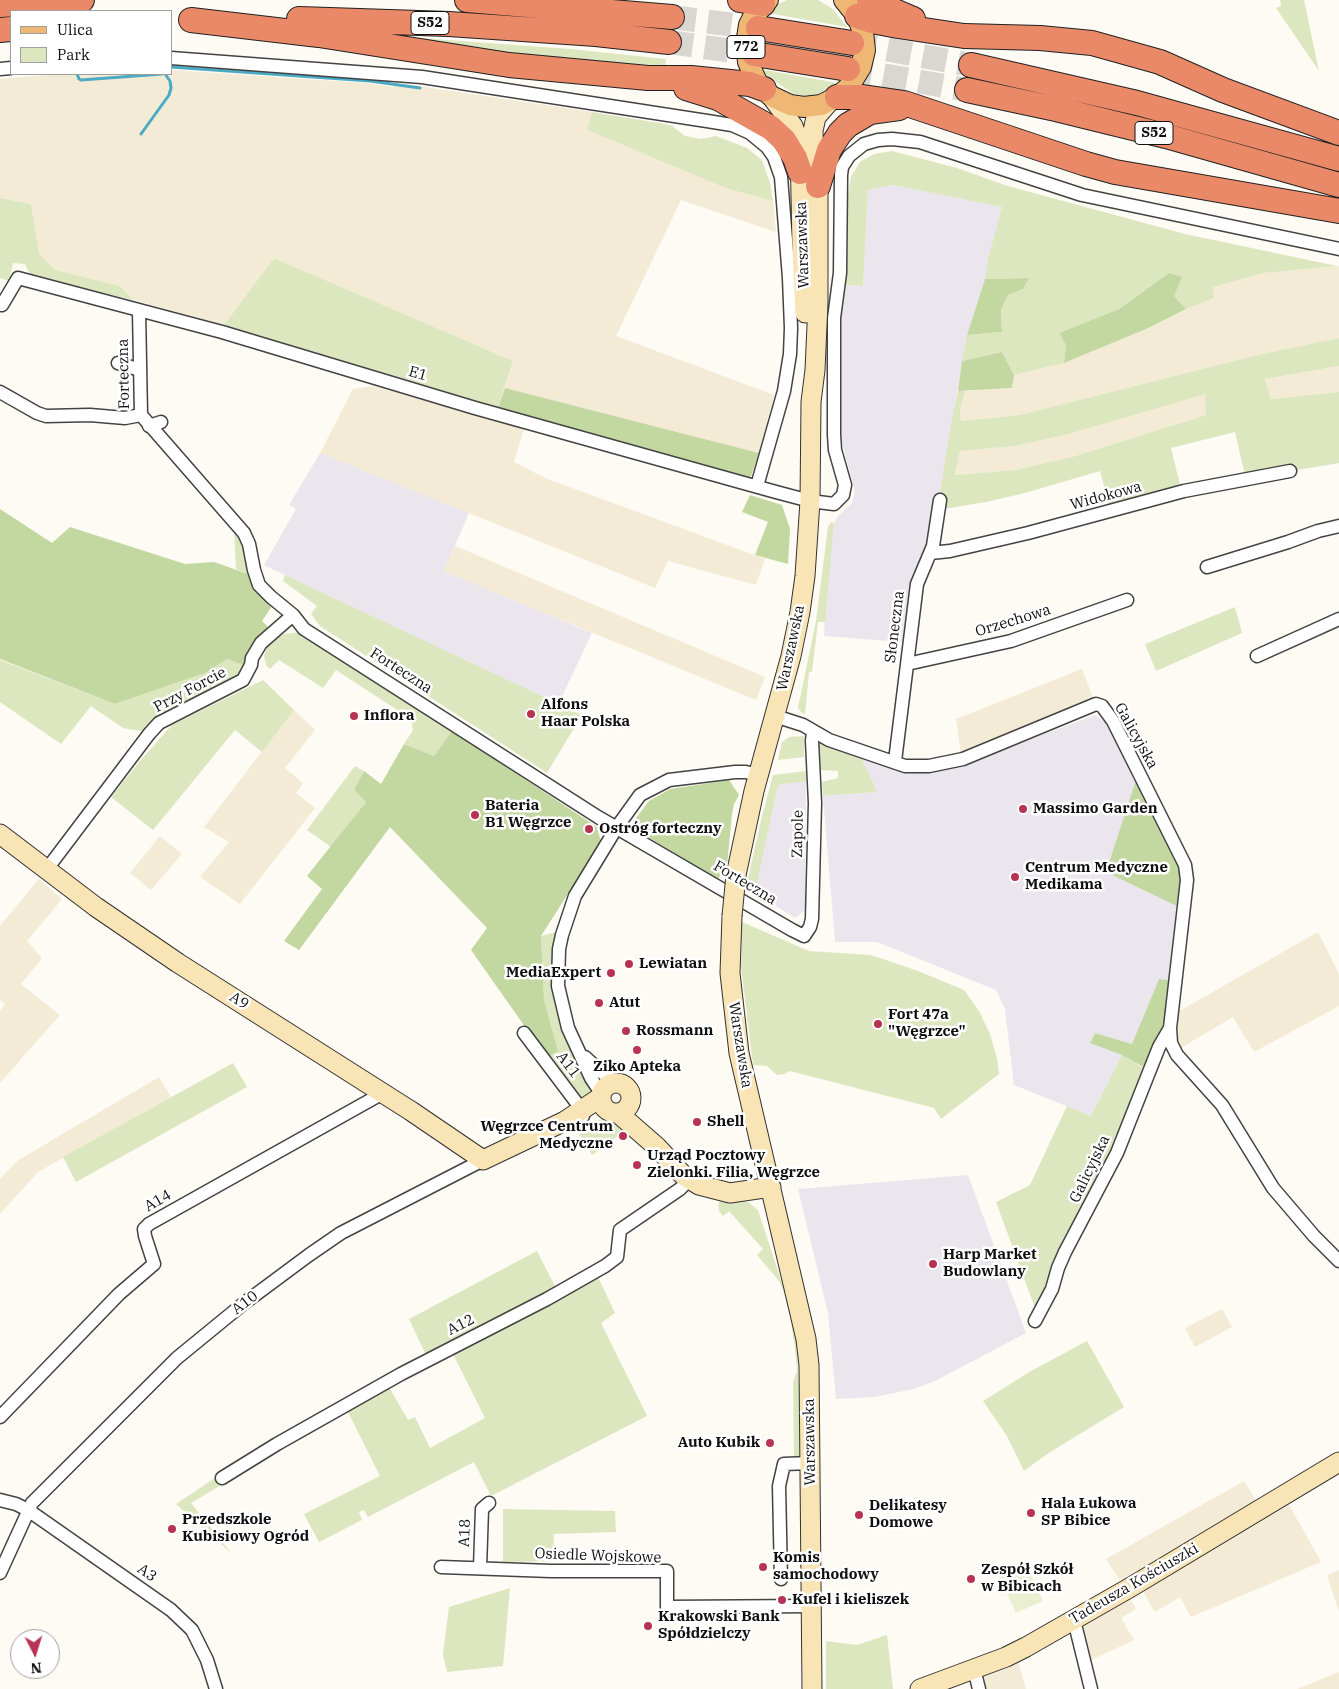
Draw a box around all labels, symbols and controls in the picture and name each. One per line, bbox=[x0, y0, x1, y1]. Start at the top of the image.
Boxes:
legend bbox=[10, 10, 172, 75]
road number: S52 bbox=[411, 12, 449, 34]
text: Ulica bbox=[57, 20, 93, 39]
road number: 772 bbox=[727, 36, 765, 58]
text: Park bbox=[57, 45, 90, 64]
road number: S52 bbox=[1135, 122, 1173, 144]
street label: Warszawska bbox=[792, 201, 814, 289]
street label: Forteczna bbox=[114, 339, 134, 409]
street label: E1 bbox=[407, 363, 429, 385]
street label: Widokowa bbox=[1068, 478, 1144, 514]
street label: Słoneczna bbox=[882, 590, 908, 664]
street label: Orzechowa bbox=[973, 601, 1053, 641]
street label: Warszawska bbox=[773, 604, 809, 692]
street label: Forteczna bbox=[367, 644, 435, 698]
street label: Przy Forcie bbox=[151, 663, 229, 717]
place label: Alfons Haar Polska bbox=[541, 696, 630, 731]
street label: Galicyjska bbox=[1110, 700, 1162, 772]
place label: Inflora bbox=[364, 707, 414, 725]
marker: Alfons Haar Polska bbox=[525, 708, 537, 720]
marker: Inflora bbox=[348, 710, 360, 722]
place label: Bateria B1 Węgrzce bbox=[485, 797, 571, 832]
place label: Massimo Garden bbox=[1033, 800, 1158, 818]
marker: Massimo Garden bbox=[1017, 803, 1029, 815]
marker: Bateria B1 Węgrzce bbox=[469, 809, 481, 821]
street label: Zapole bbox=[789, 810, 807, 858]
place label: Ostróg forteczny bbox=[599, 820, 722, 838]
marker: Ostróg forteczny bbox=[583, 823, 595, 835]
street label: Forteczna bbox=[710, 857, 780, 909]
place label: Centrum Medyczne Medikama bbox=[1025, 859, 1168, 894]
marker: Centrum Medyczne Medikama bbox=[1009, 871, 1021, 883]
place label: Lewiatan bbox=[639, 955, 707, 973]
marker: Lewiatan bbox=[623, 958, 635, 970]
place label: MediaExpert bbox=[506, 964, 601, 982]
marker: MediaExpert bbox=[605, 967, 617, 979]
street label: A9 bbox=[226, 988, 252, 1014]
place label: Atut bbox=[609, 994, 640, 1012]
marker: Atut bbox=[593, 997, 605, 1009]
street label: Warszawska bbox=[724, 1001, 756, 1089]
place label: Fort 47a "Węgrzce" bbox=[888, 1006, 966, 1041]
marker: Fort 47a "Węgrzce" bbox=[872, 1018, 884, 1030]
place label: Rossmann bbox=[636, 1022, 714, 1040]
marker: Rossmann bbox=[620, 1025, 632, 1037]
marker: Ziko Apteka bbox=[631, 1044, 643, 1056]
street label: A11 bbox=[552, 1048, 584, 1082]
place label: Ziko Apteka bbox=[593, 1058, 681, 1076]
place label: Shell bbox=[707, 1113, 744, 1131]
marker: Shell bbox=[691, 1116, 703, 1128]
place label: Węgrzce Centrum Medyczne bbox=[480, 1118, 613, 1153]
marker: Węgrzce Centrum Medyczne bbox=[617, 1130, 629, 1142]
street label: Galicyjska bbox=[1066, 1132, 1114, 1206]
place label: Urząd Pocztowy Zielonki. Filia, Węgrzce bbox=[647, 1147, 820, 1182]
marker: Urząd Pocztowy Zielonki. Filia, Węgrzce bbox=[631, 1159, 643, 1171]
street label: A14 bbox=[141, 1186, 175, 1216]
place label: Harp Market Budowlany bbox=[943, 1246, 1037, 1281]
marker: Harp Market Budowlany bbox=[927, 1258, 939, 1270]
street label: A10 bbox=[228, 1287, 262, 1319]
street label: A12 bbox=[444, 1311, 478, 1339]
street label: Warszawska bbox=[800, 1398, 820, 1486]
place label: Auto Kubik bbox=[678, 1434, 760, 1452]
marker: Auto Kubik bbox=[764, 1437, 776, 1449]
place label: Hala Łukowa SP Bibice bbox=[1041, 1495, 1136, 1530]
place label: Delikatesy Domowe bbox=[869, 1497, 947, 1532]
marker: Hala Łukowa SP Bibice bbox=[1025, 1507, 1037, 1519]
marker: Delikatesy Domowe bbox=[853, 1509, 865, 1521]
place label: Przedszkole Kubisiowy Ogród bbox=[182, 1511, 309, 1546]
street label: A18 bbox=[456, 1519, 474, 1547]
marker: Przedszkole Kubisiowy Ogród bbox=[166, 1523, 178, 1535]
street label: Tadeusza Kościuszki bbox=[1066, 1540, 1202, 1628]
street label: Osiedle Wojskowe bbox=[534, 1545, 662, 1567]
place label: Komis samochodowy bbox=[773, 1549, 879, 1584]
street label: A3 bbox=[134, 1560, 160, 1586]
marker: Komis samochodowy bbox=[757, 1561, 769, 1573]
place label: Zespół Szkół w Bibicach bbox=[981, 1561, 1073, 1596]
marker: Zespół Szkół w Bibicach bbox=[965, 1573, 977, 1585]
place label: Kufel i kieliszek bbox=[792, 1591, 909, 1609]
marker: Kufel i kieliszek bbox=[776, 1594, 788, 1606]
place label: Krakowski Bank Spółdzielczy bbox=[658, 1608, 780, 1643]
marker: Krakowski Bank Spółdzielczy bbox=[642, 1620, 654, 1632]
north arrow bbox=[10, 1629, 60, 1679]
text: N bbox=[30, 1658, 43, 1677]

